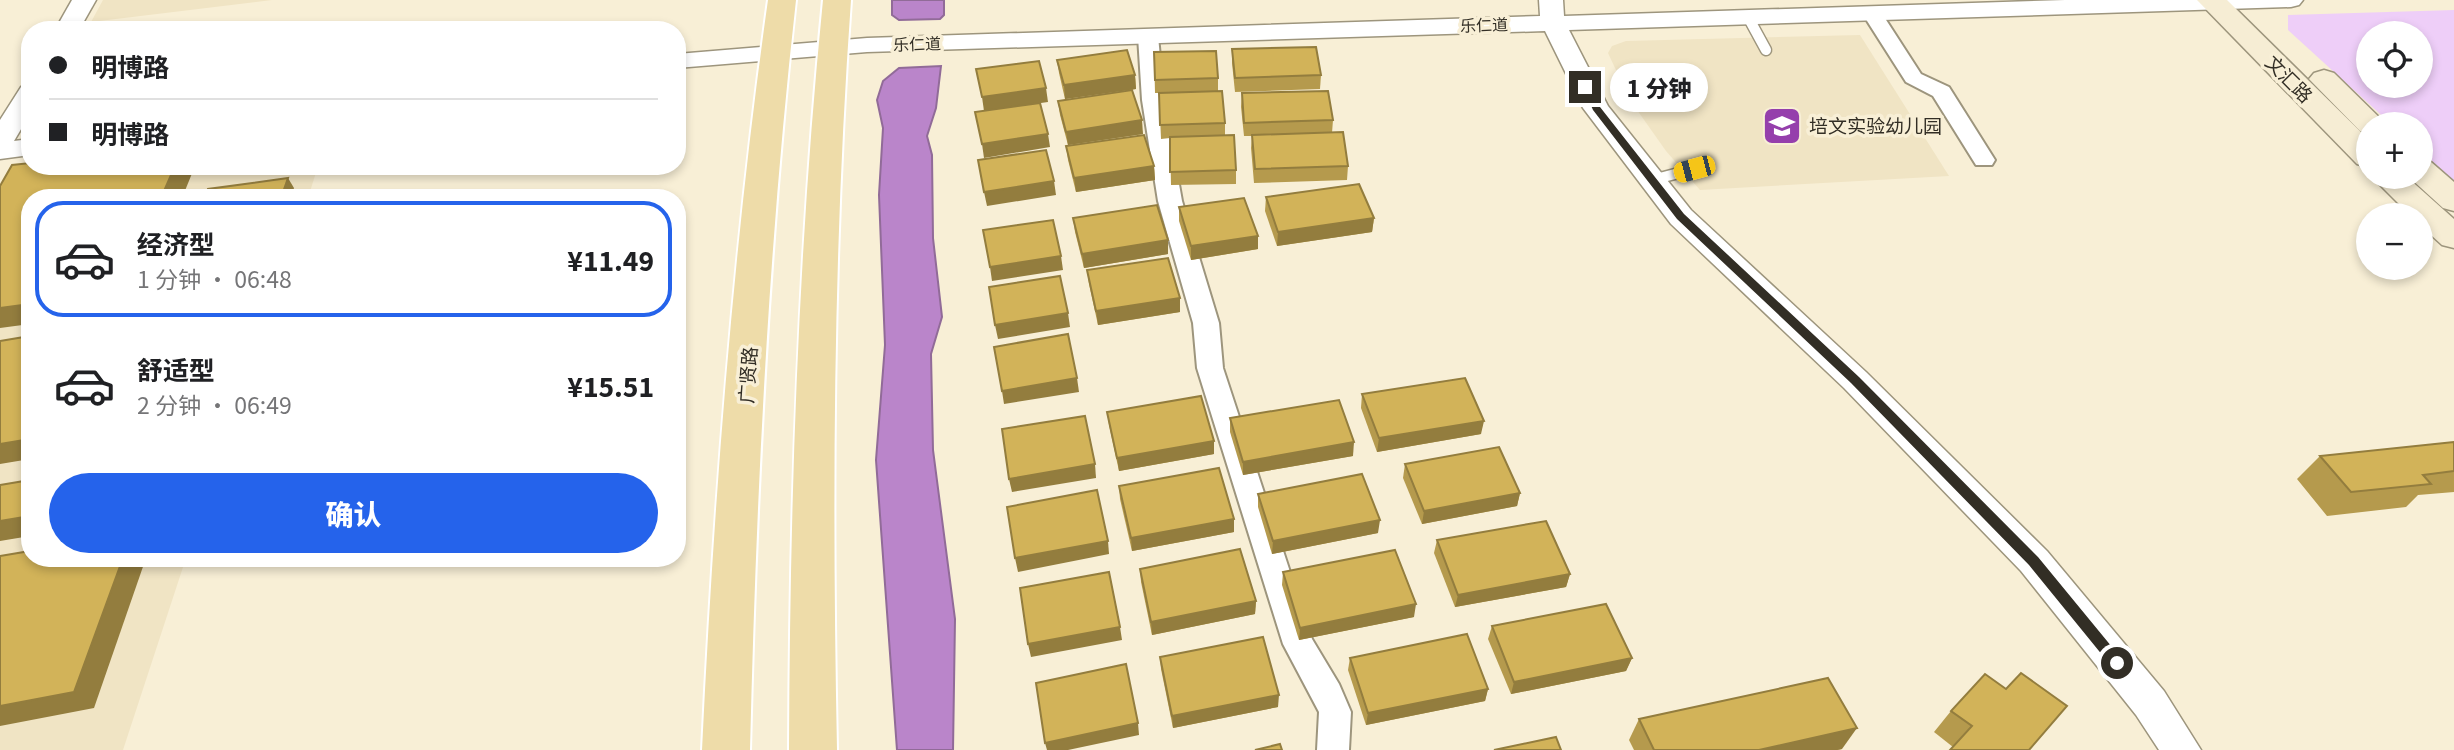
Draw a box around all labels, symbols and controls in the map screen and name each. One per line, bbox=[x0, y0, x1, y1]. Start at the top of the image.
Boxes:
street label: 乐仁道 bbox=[1460, 11, 1508, 37]
map controls bbox=[2356, 21, 2433, 280]
button: locate bbox=[2356, 21, 2433, 98]
street label: 乐仁道 bbox=[893, 30, 941, 56]
text: 明博路 bbox=[91, 47, 169, 84]
street label: 文汇路 bbox=[2260, 48, 2320, 108]
callout: 1 分钟 bbox=[1610, 62, 1708, 112]
text: 1 分钟 bbox=[1626, 70, 1692, 104]
route end bbox=[1569, 71, 1601, 103]
school or university icon: 培文实验幼儿园 bbox=[1761, 105, 1803, 147]
place label: 培文实验幼儿园 bbox=[1809, 111, 1942, 138]
button: + bbox=[2356, 112, 2433, 189]
text: 明博路 bbox=[91, 114, 169, 151]
car bbox=[1671, 153, 1718, 185]
button: − bbox=[2356, 203, 2433, 280]
text: 经济型 bbox=[137, 224, 215, 261]
icon: car bbox=[53, 228, 116, 291]
text: ¥11.49 bbox=[567, 241, 654, 278]
text: 1 分钟 · 06:48 bbox=[137, 261, 292, 295]
street label: 广贤路 bbox=[731, 346, 762, 404]
text: 舒适型 bbox=[137, 350, 215, 387]
icon: car bbox=[53, 354, 116, 417]
text: ¥15.51 bbox=[567, 367, 654, 404]
text: 2 分钟 · 06:49 bbox=[137, 387, 292, 421]
button: 确认 bbox=[49, 473, 658, 553]
route start bbox=[2101, 647, 2133, 679]

